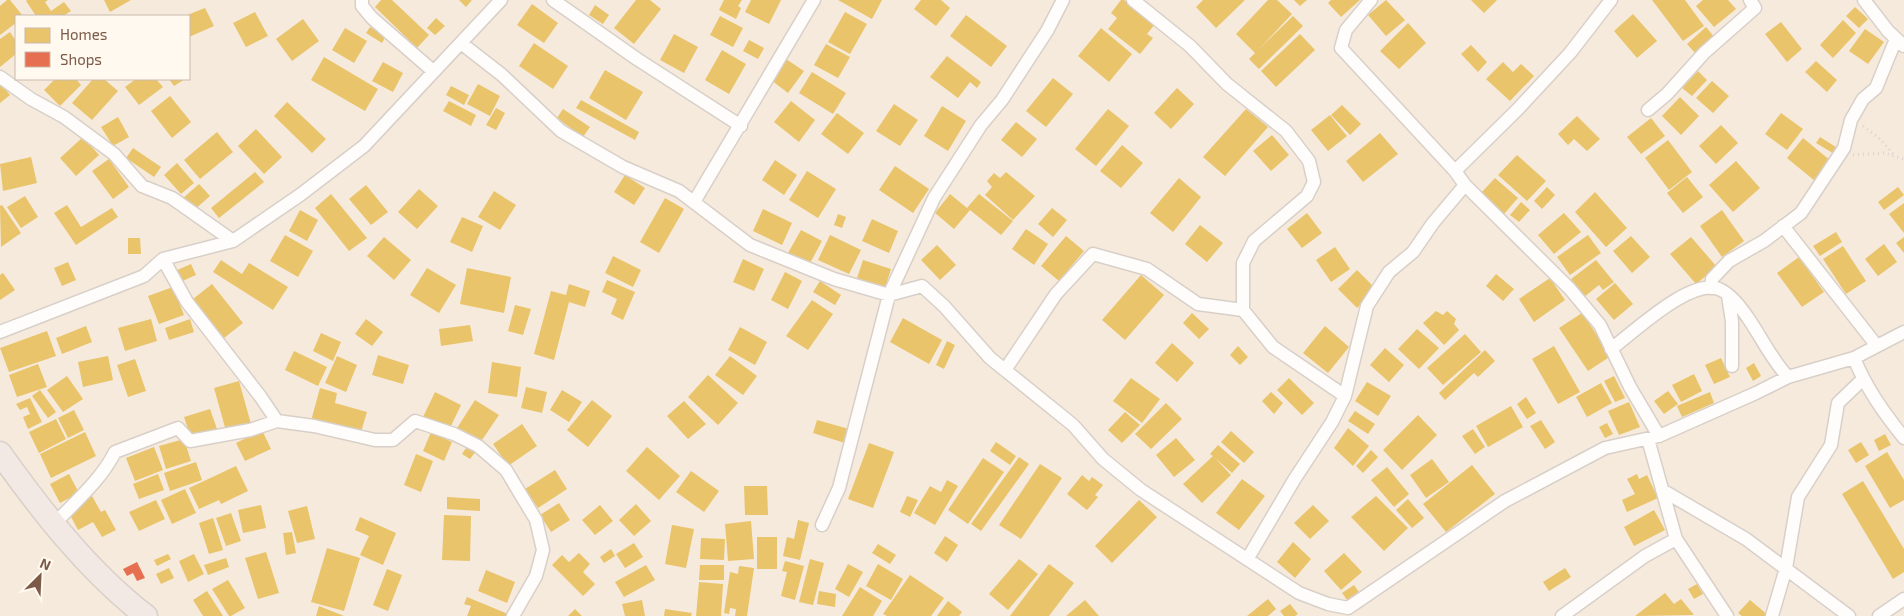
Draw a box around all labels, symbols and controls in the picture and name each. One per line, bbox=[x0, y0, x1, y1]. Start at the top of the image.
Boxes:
legend bbox=[15, 15, 190, 80]
text: Homes bbox=[60, 25, 107, 43]
text: Shops bbox=[60, 50, 102, 68]
north arrow bbox=[15, 551, 65, 601]
text: N bbox=[37, 554, 54, 573]

